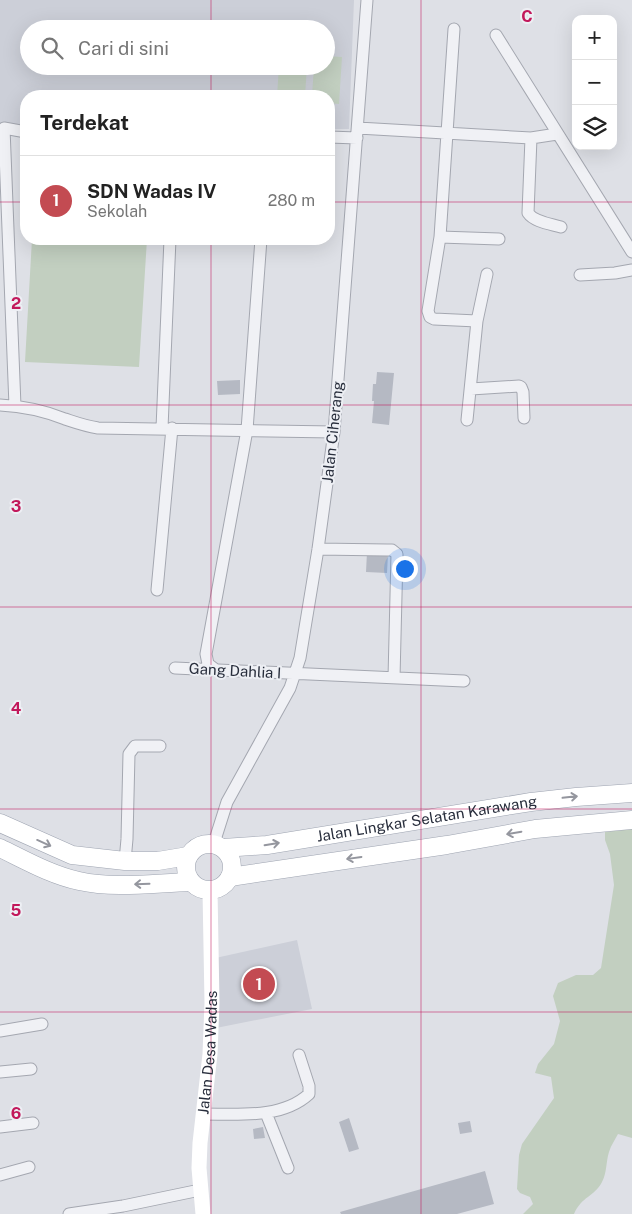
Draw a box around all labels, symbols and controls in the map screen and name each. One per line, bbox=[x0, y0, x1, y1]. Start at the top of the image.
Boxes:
text: C bbox=[521, 7, 533, 26]
map controls bbox=[572, 15, 617, 150]
button: + bbox=[572, 15, 617, 60]
search box bbox=[20, 20, 335, 75]
icon: search bbox=[38, 34, 66, 62]
text: Cari di sini bbox=[78, 37, 169, 59]
button: − bbox=[572, 60, 617, 105]
button: layers bbox=[572, 105, 617, 150]
text: Terdekat bbox=[40, 110, 129, 135]
text: SDN Wadas IV bbox=[87, 180, 216, 202]
text: 1 bbox=[53, 191, 59, 210]
text: 280 m bbox=[268, 191, 315, 210]
text: Sekolah bbox=[87, 202, 147, 221]
text: 2 bbox=[11, 294, 21, 313]
street label: Jalan Ciherang bbox=[319, 380, 346, 484]
text: 3 bbox=[11, 497, 21, 516]
your location bbox=[392, 556, 418, 582]
street label: Gang Dahlia I bbox=[188, 660, 282, 681]
text: 4 bbox=[11, 699, 22, 718]
street label: Jalan Lingkar Selatan Karawang bbox=[315, 792, 538, 845]
one-way arrow bbox=[562, 792, 578, 802]
one-way arrow bbox=[506, 828, 522, 838]
one-way arrow bbox=[36, 838, 51, 848]
one-way arrow bbox=[263, 839, 279, 849]
one-way arrow bbox=[346, 853, 362, 863]
one-way arrow bbox=[134, 879, 150, 888]
text: 5 bbox=[11, 901, 22, 920]
pin: 1 bbox=[243, 965, 275, 1003]
street label: Jalan Desa Wadas bbox=[194, 991, 220, 1115]
text: 6 bbox=[11, 1104, 21, 1123]

